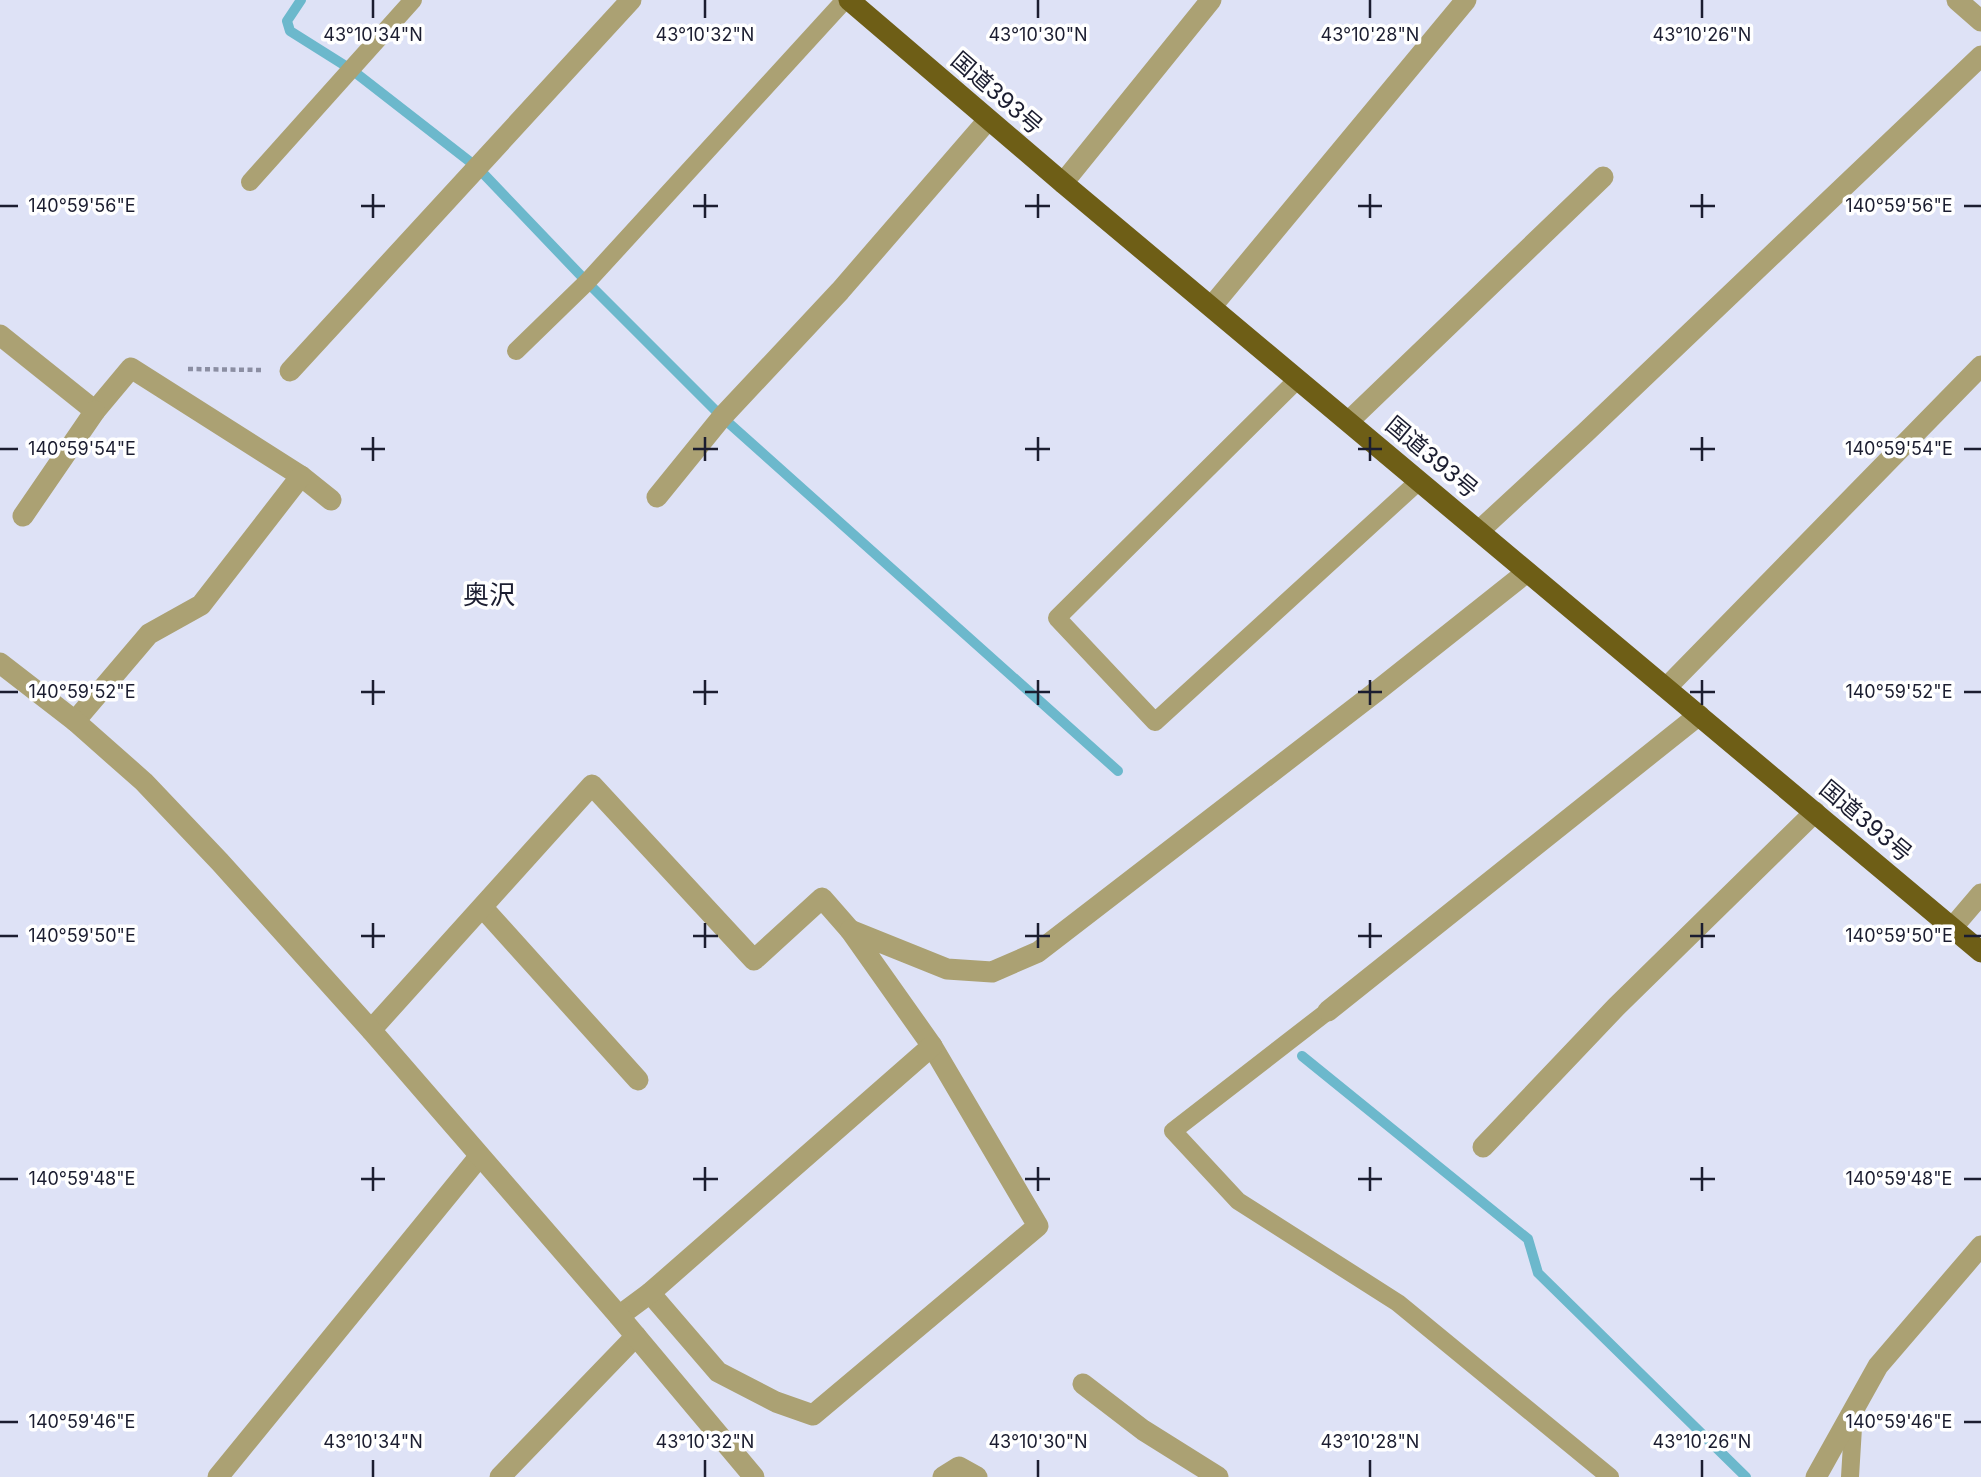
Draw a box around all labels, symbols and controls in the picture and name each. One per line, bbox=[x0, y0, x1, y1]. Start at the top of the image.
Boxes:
text: 43°10'34"N bbox=[323, 24, 423, 45]
text: 43°10'32"N bbox=[656, 24, 754, 45]
text: 43°10'30"N bbox=[988, 24, 1088, 45]
text: 43°10'28"N bbox=[1321, 24, 1419, 45]
text: 43°10'26"N bbox=[1653, 24, 1751, 45]
street label: 国道393号 bbox=[946, 46, 1048, 140]
text: 140°59'56"E bbox=[28, 195, 136, 216]
text: 140°59'56"E bbox=[1845, 195, 1953, 216]
street label: 国道393号 bbox=[1380, 410, 1484, 504]
text: 140°59'54"E bbox=[28, 438, 136, 459]
text: 140°59'54"E bbox=[1845, 438, 1953, 459]
district label: 奥沢 bbox=[463, 579, 515, 610]
text: 140°59'52"E bbox=[28, 681, 136, 702]
text: 140°59'52"E bbox=[1845, 681, 1953, 702]
street label: 国道393号 bbox=[1814, 774, 1918, 868]
text: 140°59'50"E bbox=[28, 925, 136, 946]
text: 140°59'50"E bbox=[1845, 925, 1953, 946]
text: 140°59'48"E bbox=[29, 1168, 135, 1189]
text: 140°59'48"E bbox=[1846, 1168, 1952, 1189]
text: 140°59'46"E bbox=[29, 1411, 135, 1432]
text: 140°59'46"E bbox=[1846, 1411, 1952, 1432]
text: 43°10'34"N bbox=[323, 1431, 423, 1452]
text: 43°10'32"N bbox=[656, 1431, 754, 1452]
text: 43°10'30"N bbox=[988, 1431, 1088, 1452]
text: 43°10'28"N bbox=[1321, 1431, 1419, 1452]
text: 43°10'26"N bbox=[1653, 1431, 1751, 1452]

